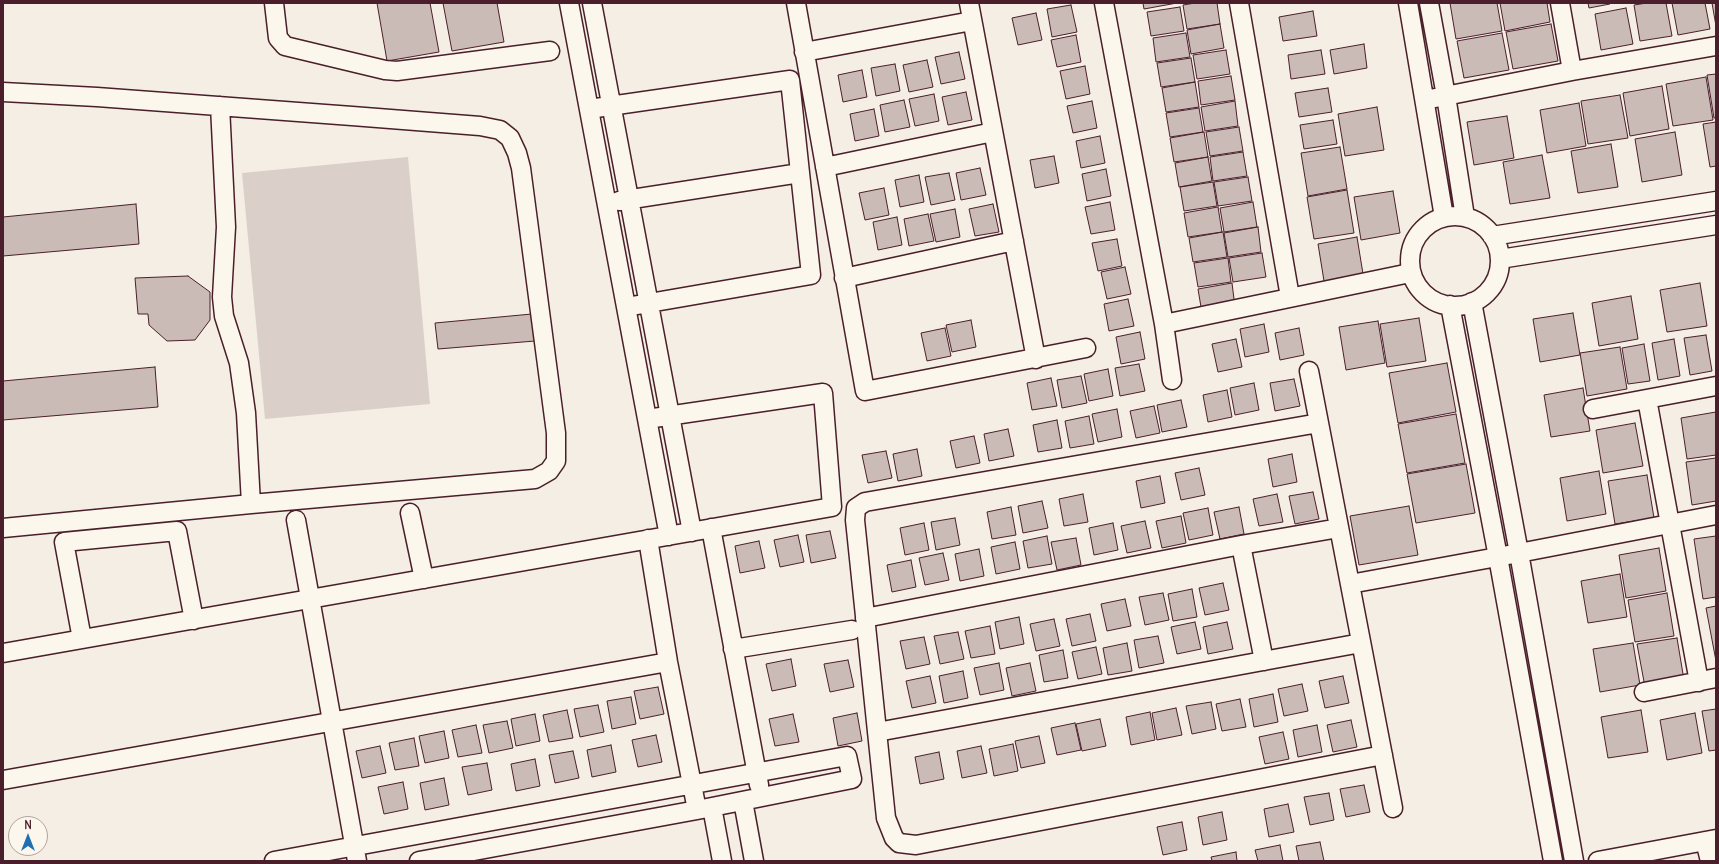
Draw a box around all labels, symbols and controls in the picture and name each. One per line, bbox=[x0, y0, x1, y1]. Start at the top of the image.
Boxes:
north arrow bbox=[8, 816, 48, 856]
text: N bbox=[24, 818, 32, 832]

